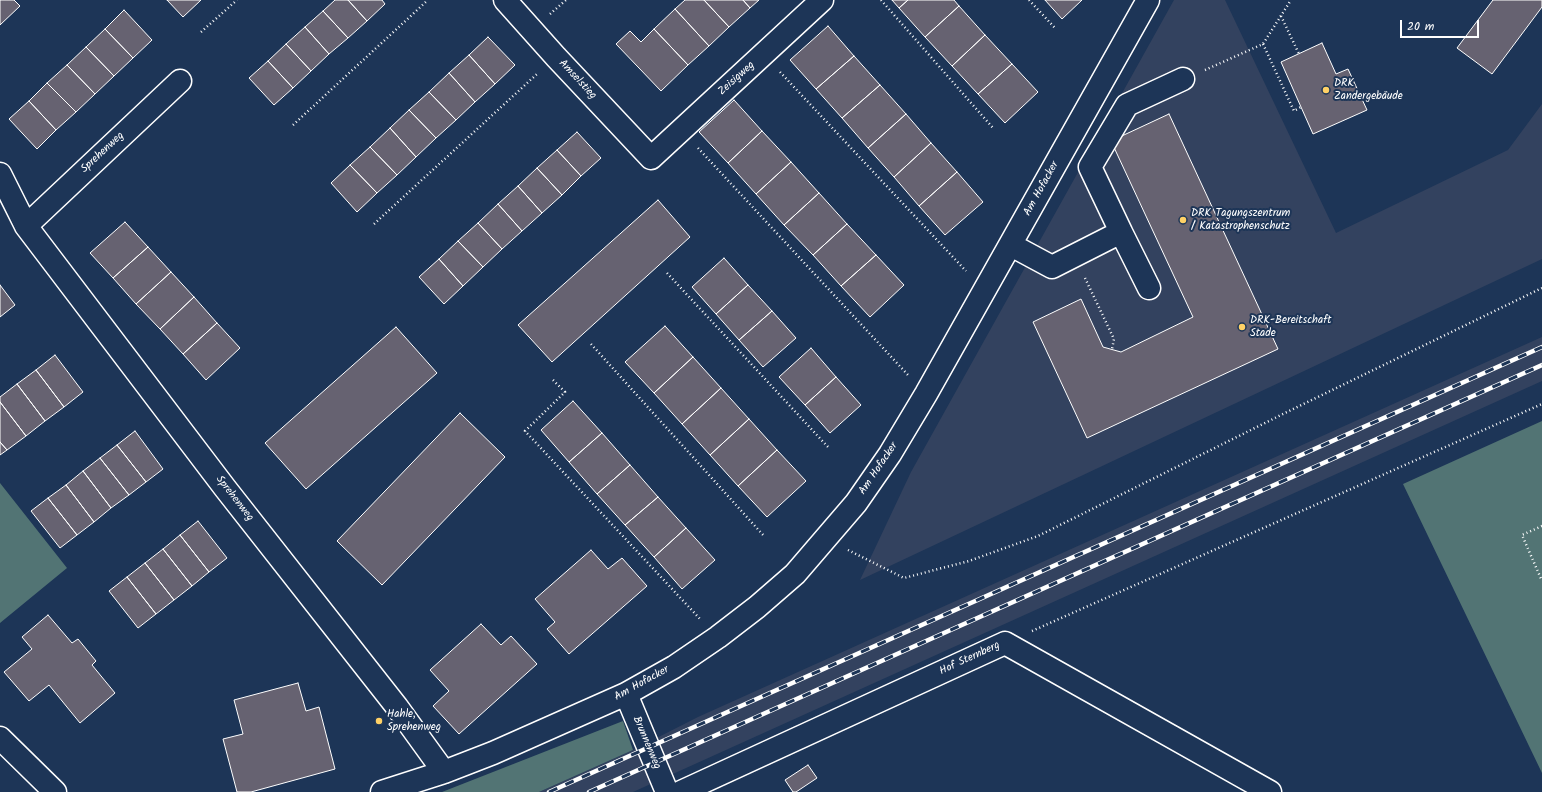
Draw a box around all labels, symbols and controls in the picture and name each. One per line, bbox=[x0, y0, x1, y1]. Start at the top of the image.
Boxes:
scale bar bbox=[1402, 12, 1481, 38]
text: 20 m bbox=[1407, 17, 1434, 36]
street label: Amselstieg bbox=[555, 57, 599, 103]
street label: Zeisigweg bbox=[716, 59, 758, 99]
place label: DRK Zandergebäude bbox=[1334, 77, 1403, 103]
marker: DRK Zandergebäude bbox=[1321, 85, 1331, 95]
street label: Sprehenweg bbox=[79, 130, 127, 176]
street label: Am Hofacker bbox=[1022, 159, 1062, 219]
place label: DRK Tagungszentrum / Katastrophenschutz bbox=[1191, 207, 1290, 233]
marker: DRK Tagungszentrum / Katastrophenschutz bbox=[1178, 215, 1188, 225]
place label: DRK-Bereitschaft Stade bbox=[1250, 314, 1332, 340]
marker: DRK-Bereitschaft Stade bbox=[1237, 322, 1247, 332]
street label: Am Hofacker bbox=[857, 440, 901, 498]
street label: Sprehenweg bbox=[212, 474, 256, 524]
street label: Hof Sternberg bbox=[938, 639, 1002, 679]
street label: Am Hofacker bbox=[612, 664, 672, 704]
place label: Hahle, Sprehenweg bbox=[387, 708, 441, 734]
street label: Brunnenweg bbox=[629, 715, 663, 771]
marker: Hahle, Sprehenweg bbox=[374, 716, 384, 726]

